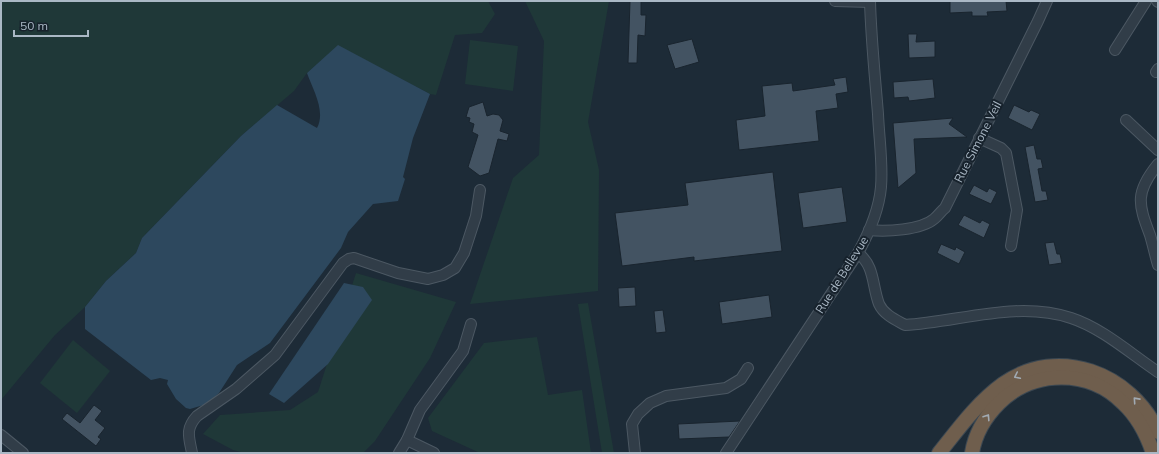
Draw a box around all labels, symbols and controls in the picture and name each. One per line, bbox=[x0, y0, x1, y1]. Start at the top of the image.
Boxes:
scale bar bbox=[14, 12, 88, 38]
text: 50 m bbox=[20, 18, 48, 33]
street label: Rue Simone Veil bbox=[951, 99, 1004, 185]
street label: Rue de Bellevue bbox=[812, 233, 871, 316]
one-way arrow bbox=[1014, 371, 1022, 379]
one-way arrow bbox=[1133, 397, 1141, 405]
one-way arrow bbox=[982, 414, 990, 421]

